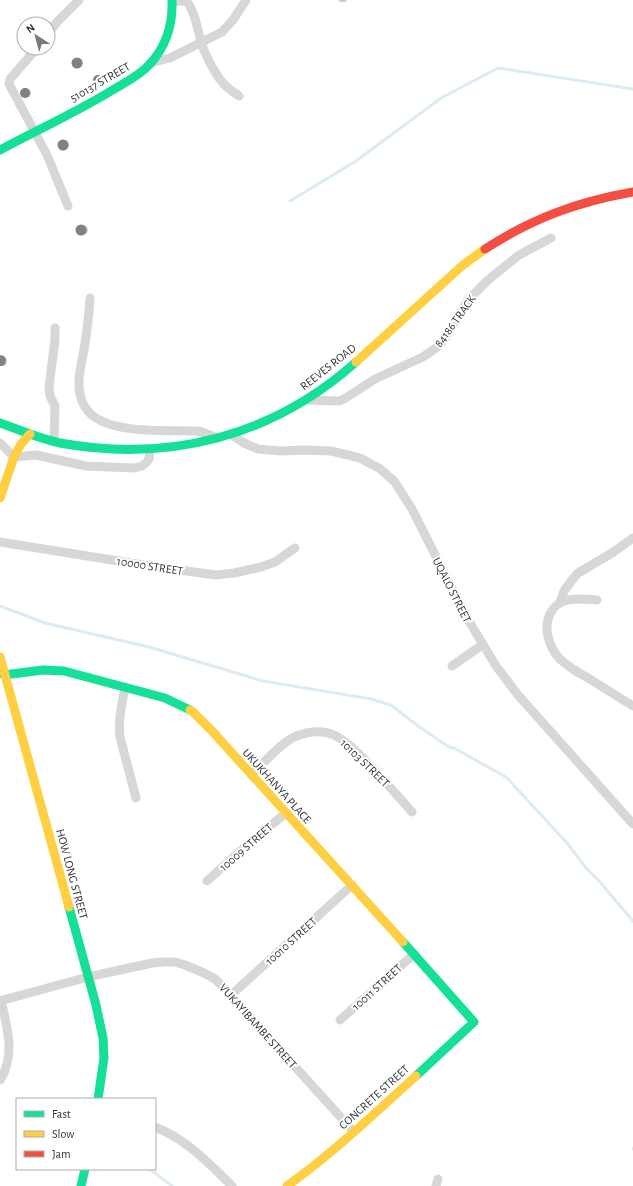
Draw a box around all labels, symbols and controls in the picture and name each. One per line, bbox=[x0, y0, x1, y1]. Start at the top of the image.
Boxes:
north arrow bbox=[16, 16, 56, 56]
text: N bbox=[24, 22, 37, 35]
street label: 510137 STREET bbox=[68, 60, 132, 104]
street label: 84186 TRACK bbox=[432, 292, 478, 349]
street label: REEVES ROAD bbox=[298, 341, 358, 392]
street label: 10000 STREET bbox=[116, 555, 184, 577]
street label: UQALO STREET bbox=[430, 555, 474, 625]
street label: 10103 STREET bbox=[338, 737, 392, 789]
street label: UKUKHANYA PLACE bbox=[240, 746, 314, 826]
street label: 10009 STREET bbox=[217, 821, 275, 873]
street label: HOW LONG STREET bbox=[54, 828, 90, 921]
street label: 10010 STREET bbox=[263, 915, 319, 967]
street label: 10011 STREET bbox=[350, 962, 404, 1012]
street label: VUKAYIBAMBE STREET bbox=[217, 981, 299, 1071]
street label: CONCRETE STREET bbox=[337, 1062, 411, 1131]
legend bbox=[16, 1098, 156, 1170]
text: Fast bbox=[52, 1108, 71, 1120]
text: Slow bbox=[52, 1128, 74, 1140]
text: Jam bbox=[52, 1148, 71, 1160]

